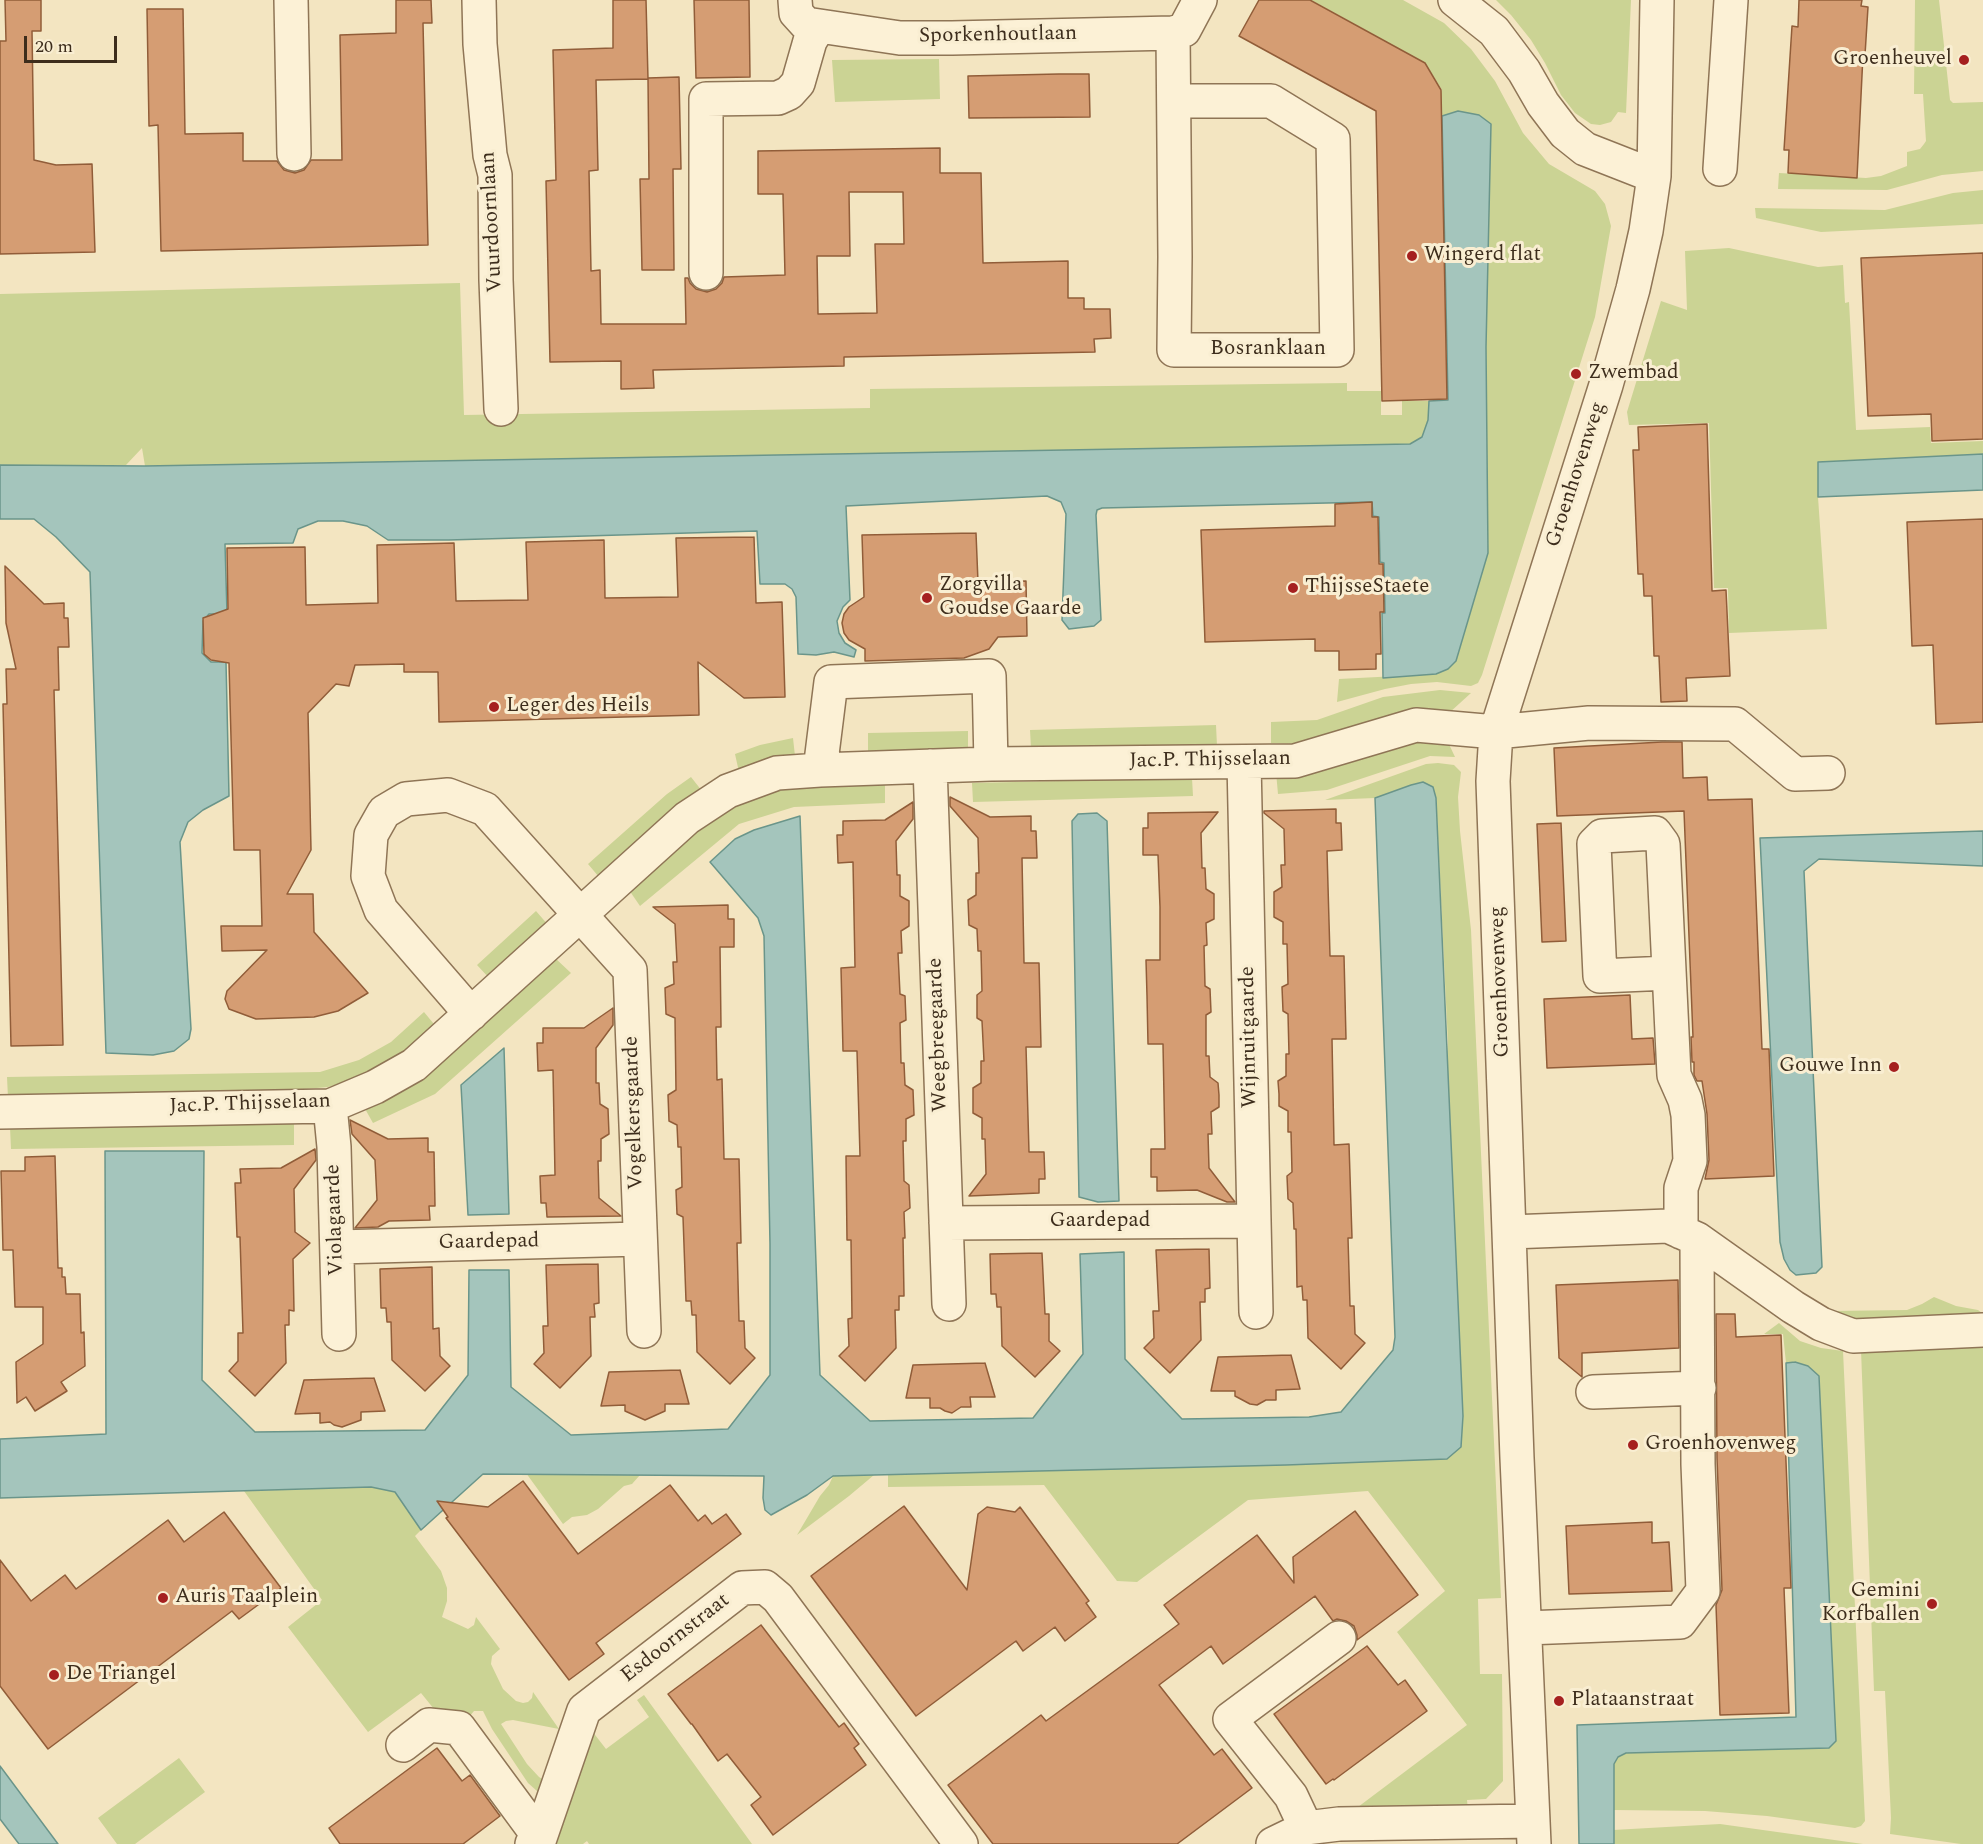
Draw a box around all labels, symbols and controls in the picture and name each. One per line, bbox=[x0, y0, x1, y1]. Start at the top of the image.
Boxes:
street label: Sporkenhoutlaan bbox=[919, 22, 1077, 50]
scale bar bbox=[27, 24, 120, 62]
text: 20 m bbox=[35, 33, 73, 60]
place label: Groenheuvel bbox=[1833, 47, 1952, 73]
marker: Groenheuvel bbox=[1957, 53, 1971, 67]
street label: Vuurdoornlaan bbox=[477, 151, 509, 293]
place label: Wingerd flat bbox=[1424, 243, 1541, 269]
marker: Wingerd flat bbox=[1405, 249, 1419, 263]
street label: Bosranklaan bbox=[1210, 337, 1326, 363]
place label: Zwembad bbox=[1588, 361, 1679, 387]
marker: Zwembad bbox=[1569, 367, 1583, 381]
street label: Groenhovenweg bbox=[1542, 399, 1612, 551]
place label: Zorgvilla Goudse Gaarde bbox=[939, 573, 1081, 623]
place label: ThijsseStaete bbox=[1305, 575, 1429, 601]
marker: ThijsseStaete bbox=[1286, 581, 1300, 595]
marker: Zorgvilla Goudse Gaarde bbox=[920, 591, 934, 605]
place label: Leger des Heils bbox=[506, 694, 650, 720]
marker: Leger des Heils bbox=[487, 700, 501, 714]
street label: Jac.P. Thijsselaan bbox=[1129, 747, 1291, 775]
street label: Groenhovenweg bbox=[1486, 906, 1516, 1058]
street label: Weegbreegaarde bbox=[924, 957, 954, 1113]
street label: Wijnruitgaarde bbox=[1236, 966, 1264, 1108]
street label: Vogelkersgaarde bbox=[620, 1036, 650, 1190]
place label: Gouwe Inn bbox=[1779, 1054, 1882, 1080]
marker: Gouwe Inn bbox=[1887, 1060, 1901, 1074]
street label: Jac.P. Thijsselaan bbox=[169, 1090, 331, 1120]
street label: Violagaarde bbox=[321, 1164, 351, 1276]
street label: Gaardepad bbox=[1050, 1209, 1150, 1235]
street label: Gaardepad bbox=[438, 1230, 540, 1256]
place label: Groenhovenweg bbox=[1645, 1432, 1797, 1458]
marker: Groenhovenweg bbox=[1626, 1438, 1640, 1452]
place label: Gemini Korfballen bbox=[1821, 1579, 1920, 1629]
place label: Auris Taalplein bbox=[175, 1585, 318, 1611]
street label: Esdoornstraat bbox=[617, 1589, 735, 1689]
marker: Auris Taalplein bbox=[156, 1591, 170, 1605]
marker: Gemini Korfballen bbox=[1925, 1597, 1939, 1611]
place label: De Triangel bbox=[66, 1662, 176, 1688]
marker: De Triangel bbox=[47, 1668, 61, 1682]
place label: Plataanstraat bbox=[1571, 1688, 1694, 1714]
marker: Plataanstraat bbox=[1552, 1694, 1566, 1708]

